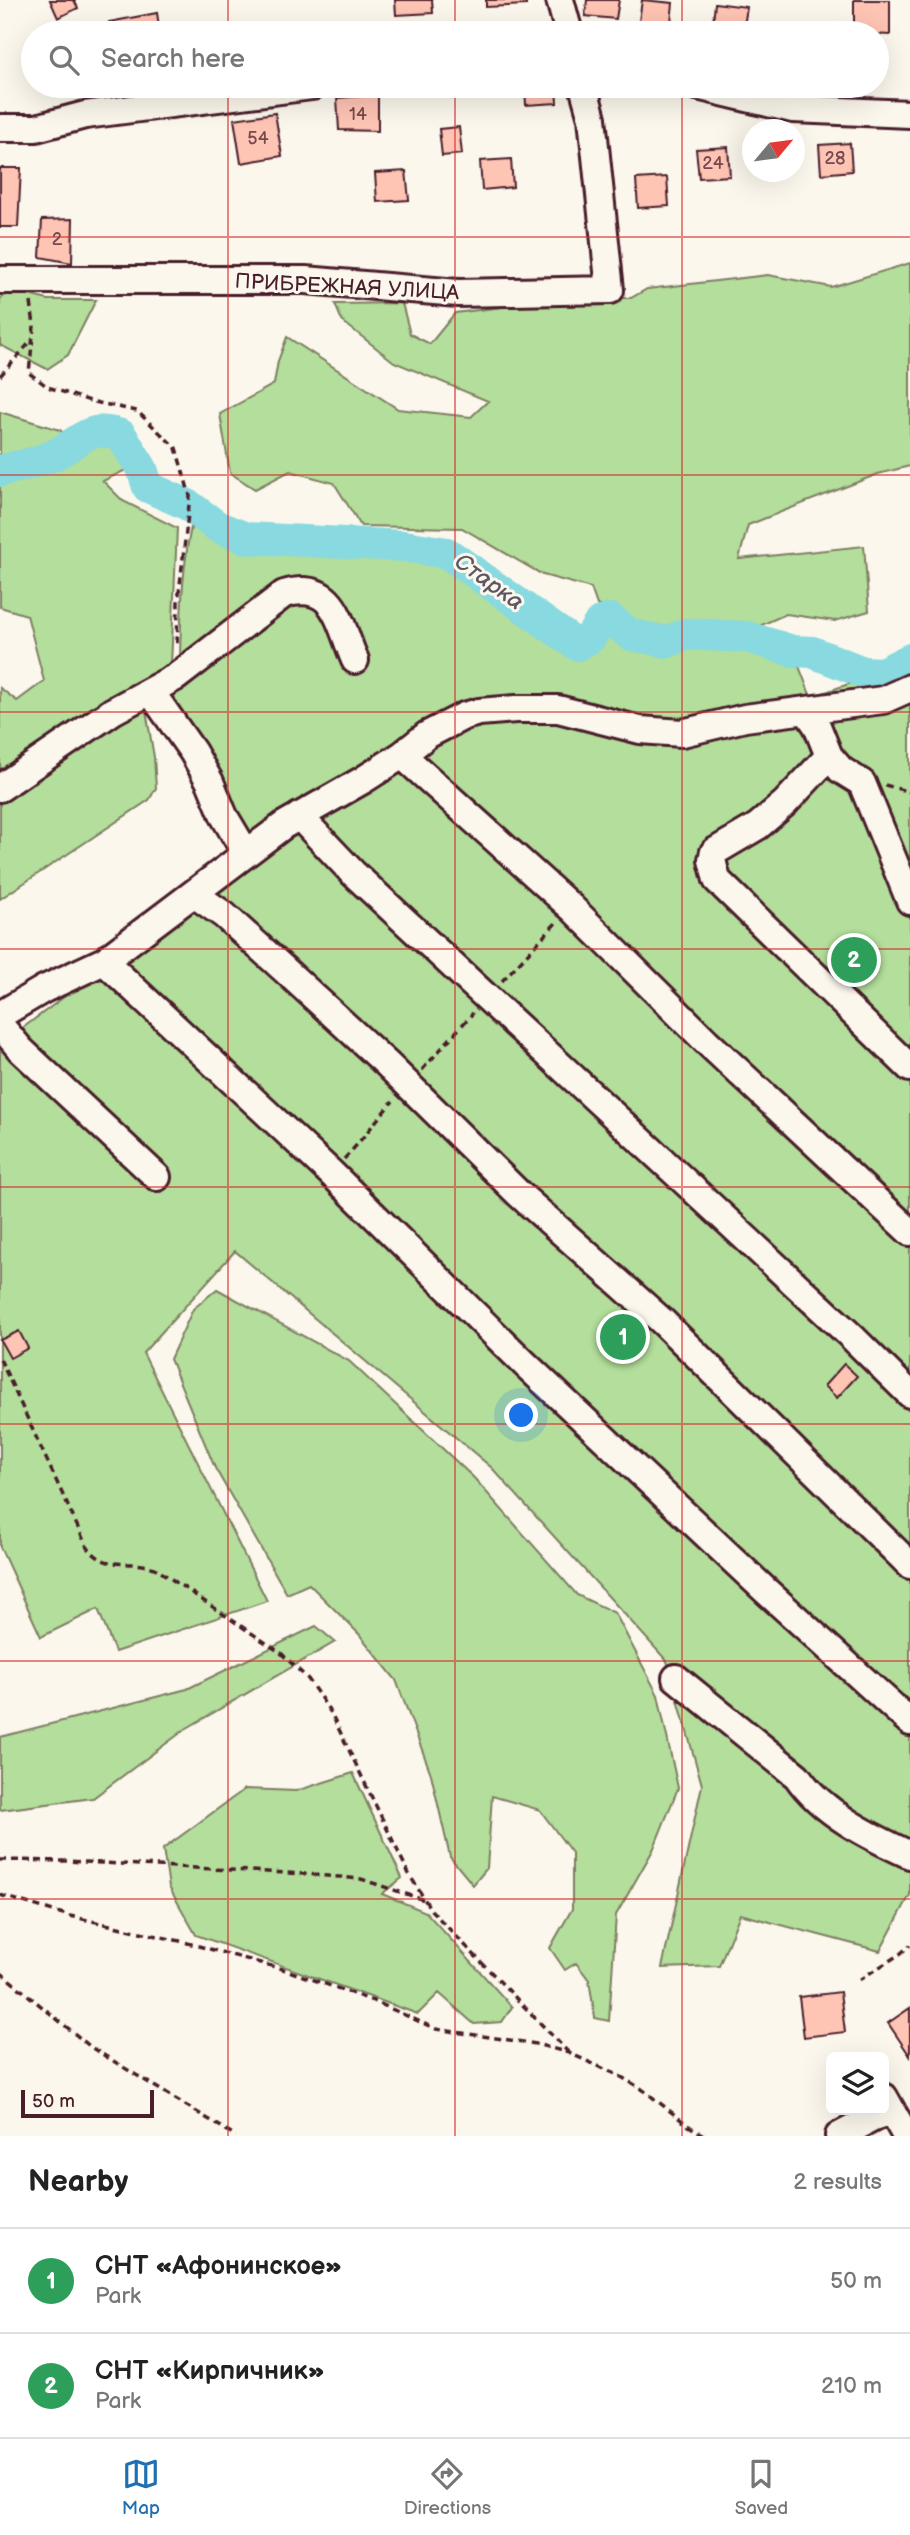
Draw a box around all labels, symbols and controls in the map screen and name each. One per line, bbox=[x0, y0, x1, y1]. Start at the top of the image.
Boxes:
search box bbox=[21, 21, 889, 98]
icon: search bbox=[45, 41, 83, 79]
text: Search here bbox=[101, 44, 245, 75]
house number: 14 bbox=[349, 104, 367, 125]
north arrow bbox=[742, 119, 805, 182]
house number: 54 bbox=[247, 128, 269, 149]
house number: 28 bbox=[824, 148, 846, 169]
house number: 24 bbox=[702, 153, 724, 174]
house number: 2 bbox=[52, 229, 63, 250]
street label: ПРИБРЕЖНАЯ УЛИЦА bbox=[234, 269, 460, 305]
water label: Старка bbox=[449, 548, 529, 616]
pin: 2 bbox=[831, 934, 877, 986]
pin: 1 bbox=[600, 1311, 646, 1363]
your location bbox=[504, 1398, 538, 1432]
map controls bbox=[826, 2052, 889, 2115]
button: layers bbox=[826, 2052, 889, 2115]
scale bar bbox=[21, 2087, 154, 2119]
text: 50 m bbox=[32, 2090, 75, 2113]
text: Nearby bbox=[28, 2164, 128, 2200]
text: 2 results bbox=[793, 2168, 882, 2196]
text: СНТ «Афонинское» bbox=[95, 2251, 342, 2282]
text: 1 bbox=[46, 2267, 56, 2295]
text: 50 m bbox=[830, 2267, 882, 2295]
text: Park bbox=[95, 2282, 141, 2310]
text: СНТ «Кирпичник» bbox=[95, 2356, 325, 2387]
text: 2 bbox=[44, 2372, 58, 2400]
text: 210 m bbox=[821, 2372, 882, 2400]
text: Park bbox=[95, 2387, 141, 2415]
tab: Map bbox=[122, 2455, 160, 2520]
tab: Directions bbox=[404, 2455, 491, 2520]
tab: Saved bbox=[735, 2455, 788, 2520]

